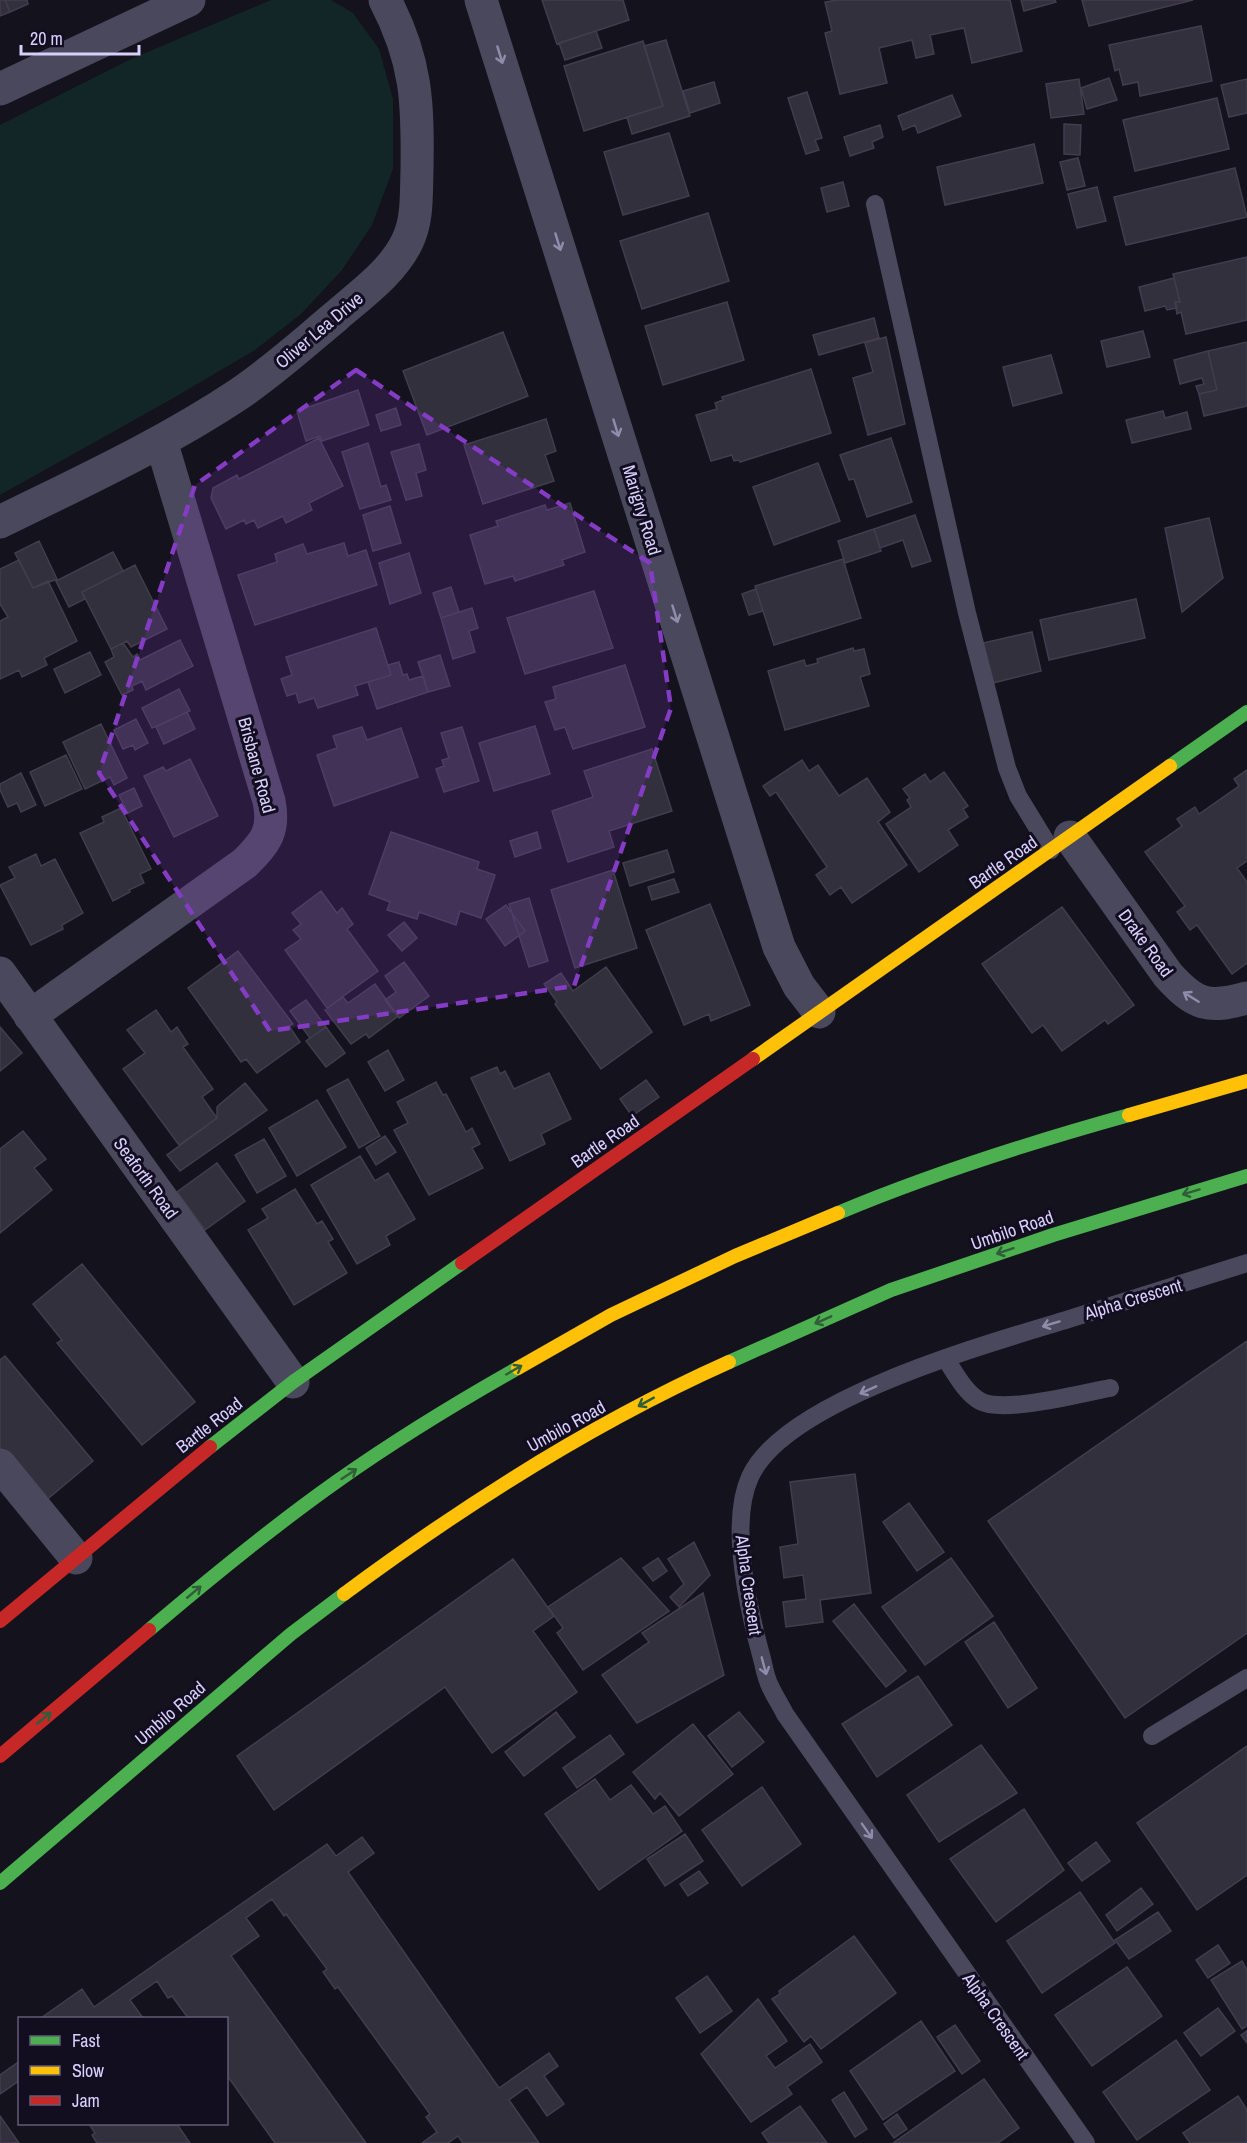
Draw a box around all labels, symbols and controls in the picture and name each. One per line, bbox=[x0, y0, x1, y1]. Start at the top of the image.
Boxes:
scale bar bbox=[21, 18, 140, 56]
text: 20 m bbox=[30, 26, 63, 51]
one-way arrow bbox=[495, 45, 506, 64]
one-way arrow bbox=[553, 232, 564, 251]
street label: Oliver Lea Drive bbox=[270, 286, 368, 374]
one-way arrow bbox=[612, 418, 623, 437]
street label: Marigny Road bbox=[616, 462, 668, 558]
one-way arrow bbox=[670, 604, 681, 623]
street label: Brisbane Road bbox=[232, 714, 282, 816]
street label: Bartle Road bbox=[964, 829, 1042, 895]
street label: Drake Road bbox=[1113, 904, 1179, 982]
one-way arrow bbox=[1183, 990, 1200, 1002]
street label: Bartle Road bbox=[566, 1108, 644, 1174]
street label: Seaforth Road bbox=[108, 1132, 184, 1224]
one-way arrow bbox=[1182, 1187, 1201, 1198]
street label: Umbilo Road bbox=[967, 1204, 1057, 1256]
one-way arrow bbox=[996, 1246, 1015, 1257]
street label: Alpha Crescent bbox=[1080, 1272, 1185, 1326]
one-way arrow bbox=[814, 1315, 832, 1326]
one-way arrow bbox=[1042, 1319, 1061, 1330]
one-way arrow bbox=[504, 1364, 522, 1375]
one-way arrow bbox=[859, 1384, 877, 1396]
street label: Bartle Road bbox=[171, 1391, 247, 1459]
street label: Umbilo Road bbox=[522, 1394, 610, 1458]
one-way arrow bbox=[638, 1396, 655, 1408]
one-way arrow bbox=[340, 1468, 356, 1480]
street label: Alpha Crescent bbox=[729, 1532, 768, 1637]
one-way arrow bbox=[186, 1585, 201, 1599]
one-way arrow bbox=[759, 1656, 770, 1675]
street label: Umbilo Road bbox=[129, 1675, 211, 1751]
one-way arrow bbox=[36, 1712, 52, 1725]
one-way arrow bbox=[861, 1822, 873, 1839]
street label: Alpha Crescent bbox=[956, 1967, 1035, 2065]
legend bbox=[18, 2017, 228, 2125]
text: Fast bbox=[72, 2028, 100, 2053]
text: Slow bbox=[72, 2058, 104, 2083]
text: Jam bbox=[72, 2088, 100, 2113]

